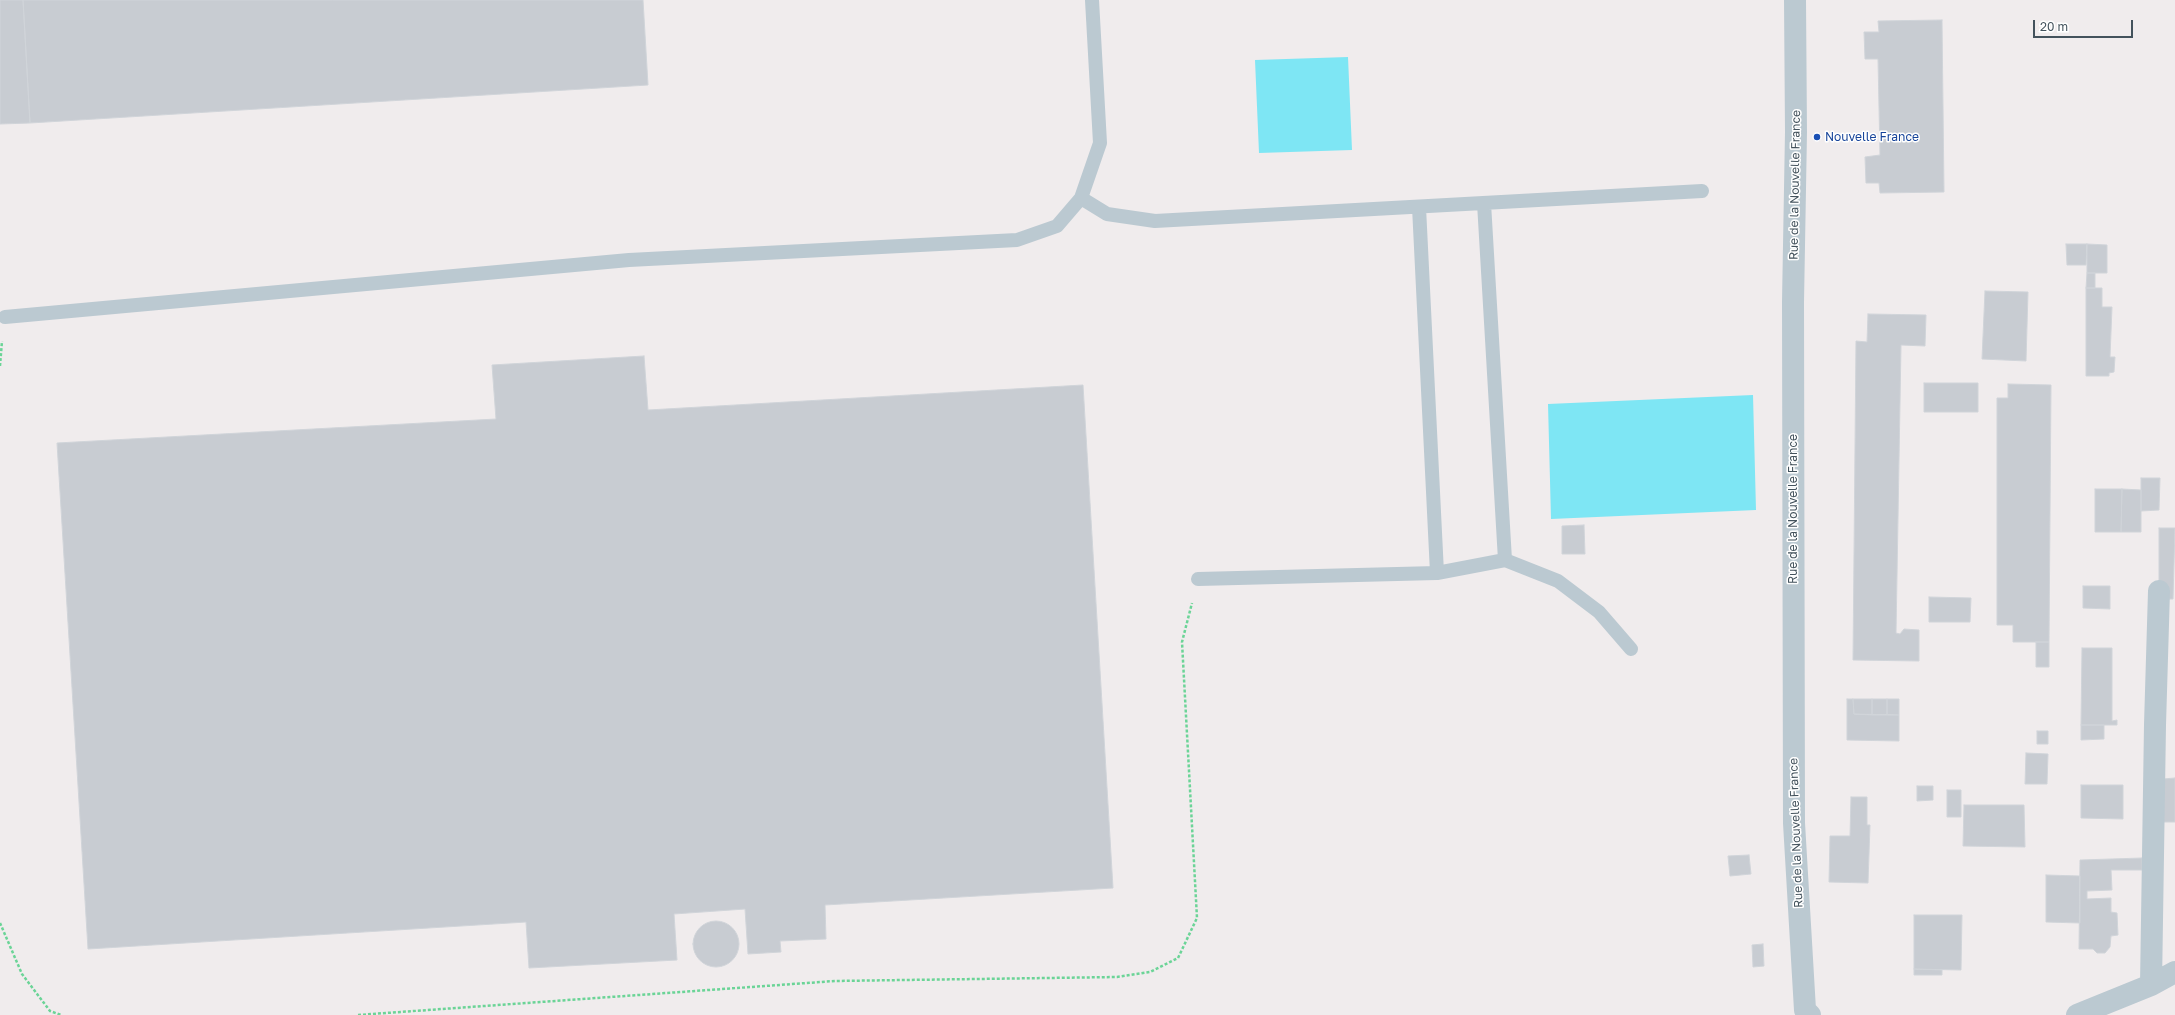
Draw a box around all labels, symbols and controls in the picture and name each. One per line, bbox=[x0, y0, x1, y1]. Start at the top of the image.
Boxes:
scale bar bbox=[2035, 12, 2135, 38]
text: 20 m bbox=[2040, 19, 2068, 34]
street label: Rue de la Nouvelle France bbox=[1786, 110, 1804, 260]
place label: Nouvelle France bbox=[1825, 130, 1919, 144]
marker: Nouvelle France bbox=[1812, 132, 1822, 142]
street label: Rue de la Nouvelle France bbox=[1786, 434, 1800, 584]
street label: Rue de la Nouvelle France bbox=[1786, 758, 1806, 908]

